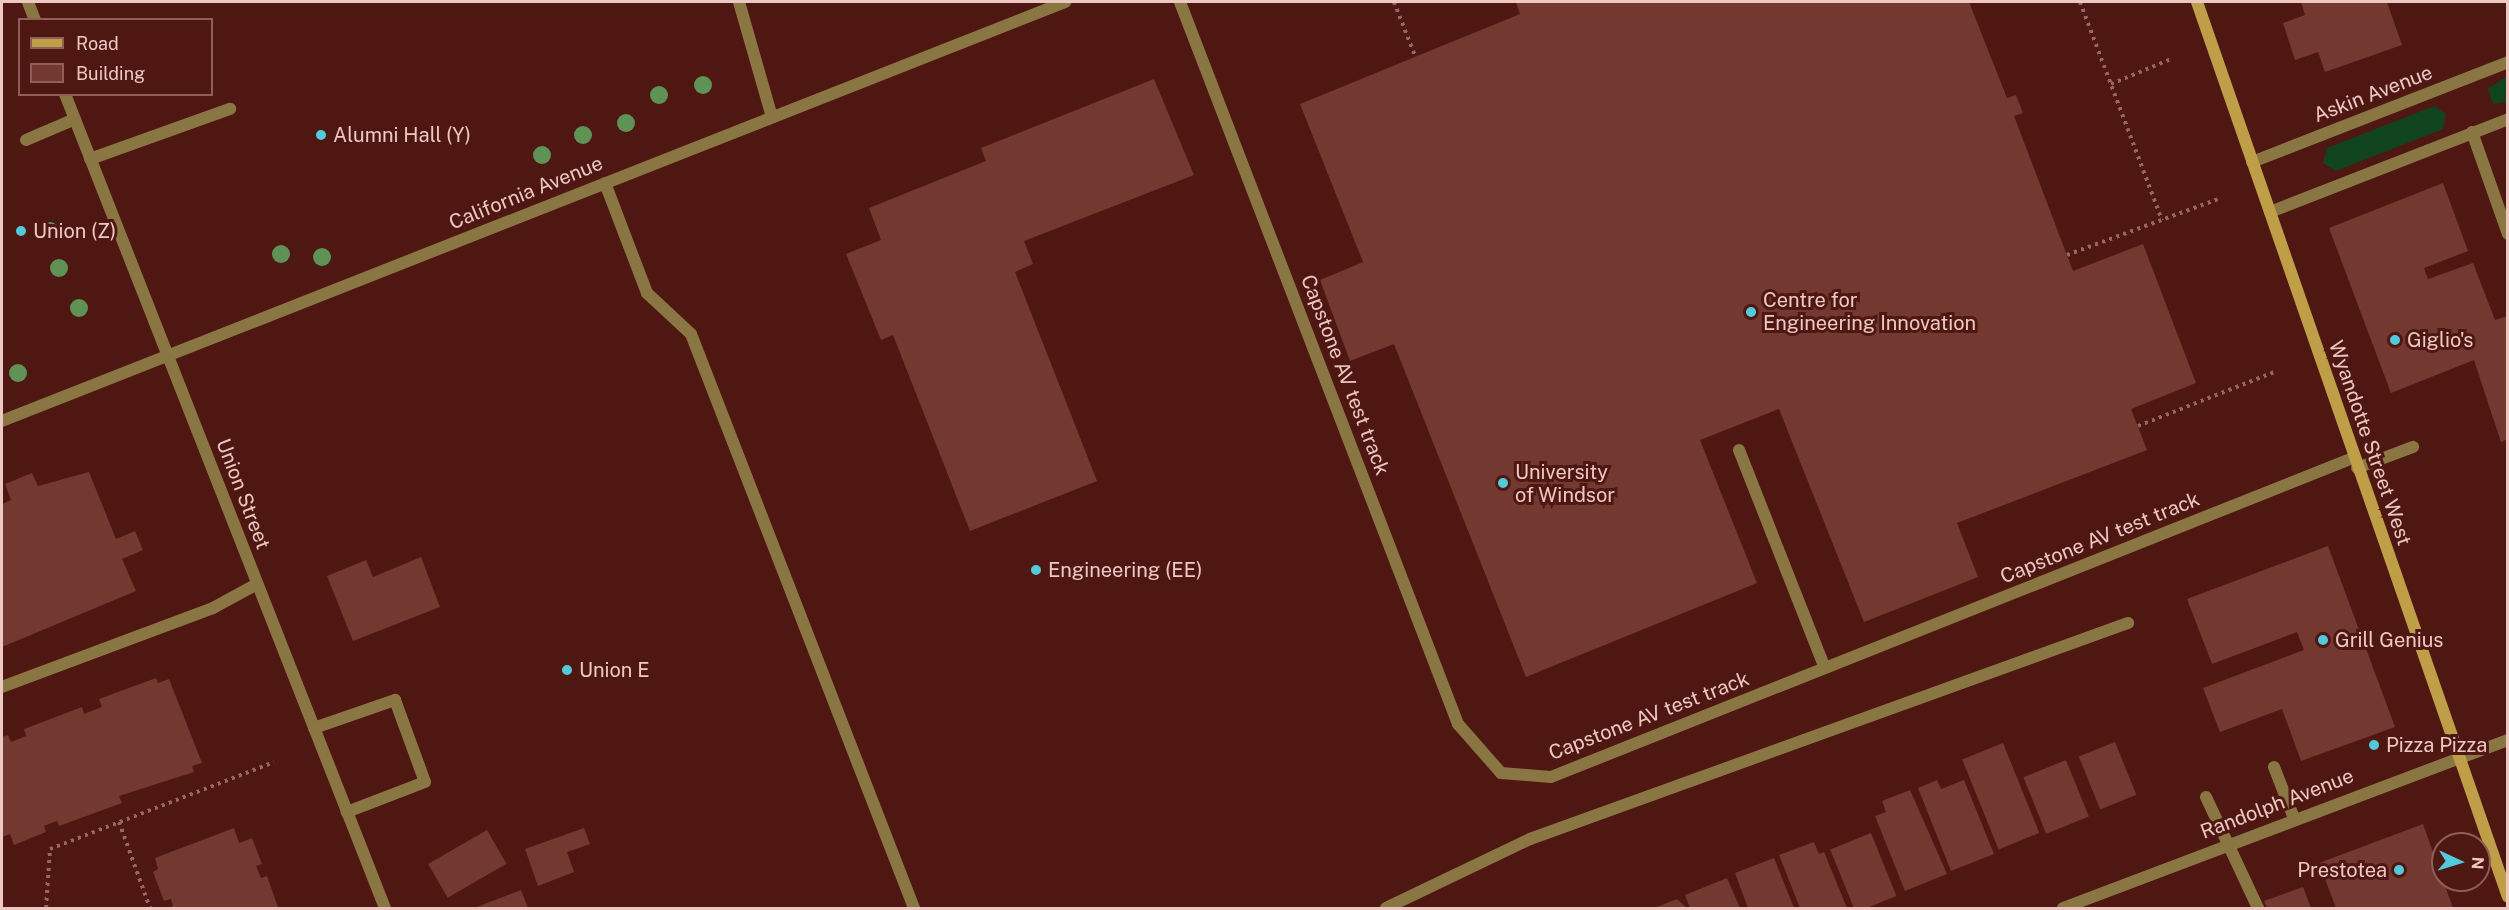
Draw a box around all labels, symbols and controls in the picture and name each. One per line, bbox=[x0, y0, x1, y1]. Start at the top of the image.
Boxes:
legend bbox=[18, 18, 213, 96]
text: Road bbox=[76, 33, 119, 54]
street label: Askin Avenue bbox=[2310, 60, 2436, 128]
text: Building bbox=[76, 63, 145, 84]
place label: Alumni Hall (Y) bbox=[333, 123, 471, 147]
marker: Alumni Hall (Y) bbox=[314, 128, 328, 142]
street label: California Avenue bbox=[446, 151, 606, 235]
place label: Union (Z) bbox=[33, 219, 116, 243]
marker: Union (Z) bbox=[14, 224, 28, 238]
street label: Capstone AV test track bbox=[1296, 271, 1394, 479]
place label: Centre for Engineering Innovation bbox=[1763, 288, 1976, 335]
marker: Centre for Engineering Innovation bbox=[1744, 305, 1758, 319]
place label: Giglio's bbox=[2407, 328, 2473, 352]
marker: Giglio's bbox=[2388, 333, 2402, 347]
street label: Wyandotte Street West bbox=[2324, 337, 2416, 549]
street label: Union Street bbox=[211, 435, 275, 553]
place label: University of Windsor bbox=[1515, 460, 1616, 507]
marker: University of Windsor bbox=[1496, 476, 1510, 490]
street label: Capstone AV test track bbox=[1997, 487, 2203, 589]
place label: Engineering (EE) bbox=[1048, 558, 1202, 582]
marker: Engineering (EE) bbox=[1029, 563, 1043, 577]
place label: Grill Genius bbox=[2335, 628, 2443, 652]
marker: Grill Genius bbox=[2316, 633, 2330, 647]
place label: Union E bbox=[579, 658, 650, 682]
marker: Union E bbox=[560, 663, 574, 677]
street label: Capstone AV test track bbox=[1545, 667, 1753, 765]
place label: Pizza Pizza bbox=[2386, 733, 2487, 757]
marker: Pizza Pizza bbox=[2367, 738, 2381, 752]
street label: Randolph Avenue bbox=[2197, 764, 2357, 844]
north arrow bbox=[2431, 832, 2491, 892]
text: N bbox=[2468, 856, 2487, 870]
place label: Prestotea bbox=[2297, 858, 2387, 882]
marker: Prestotea bbox=[2392, 863, 2406, 877]

